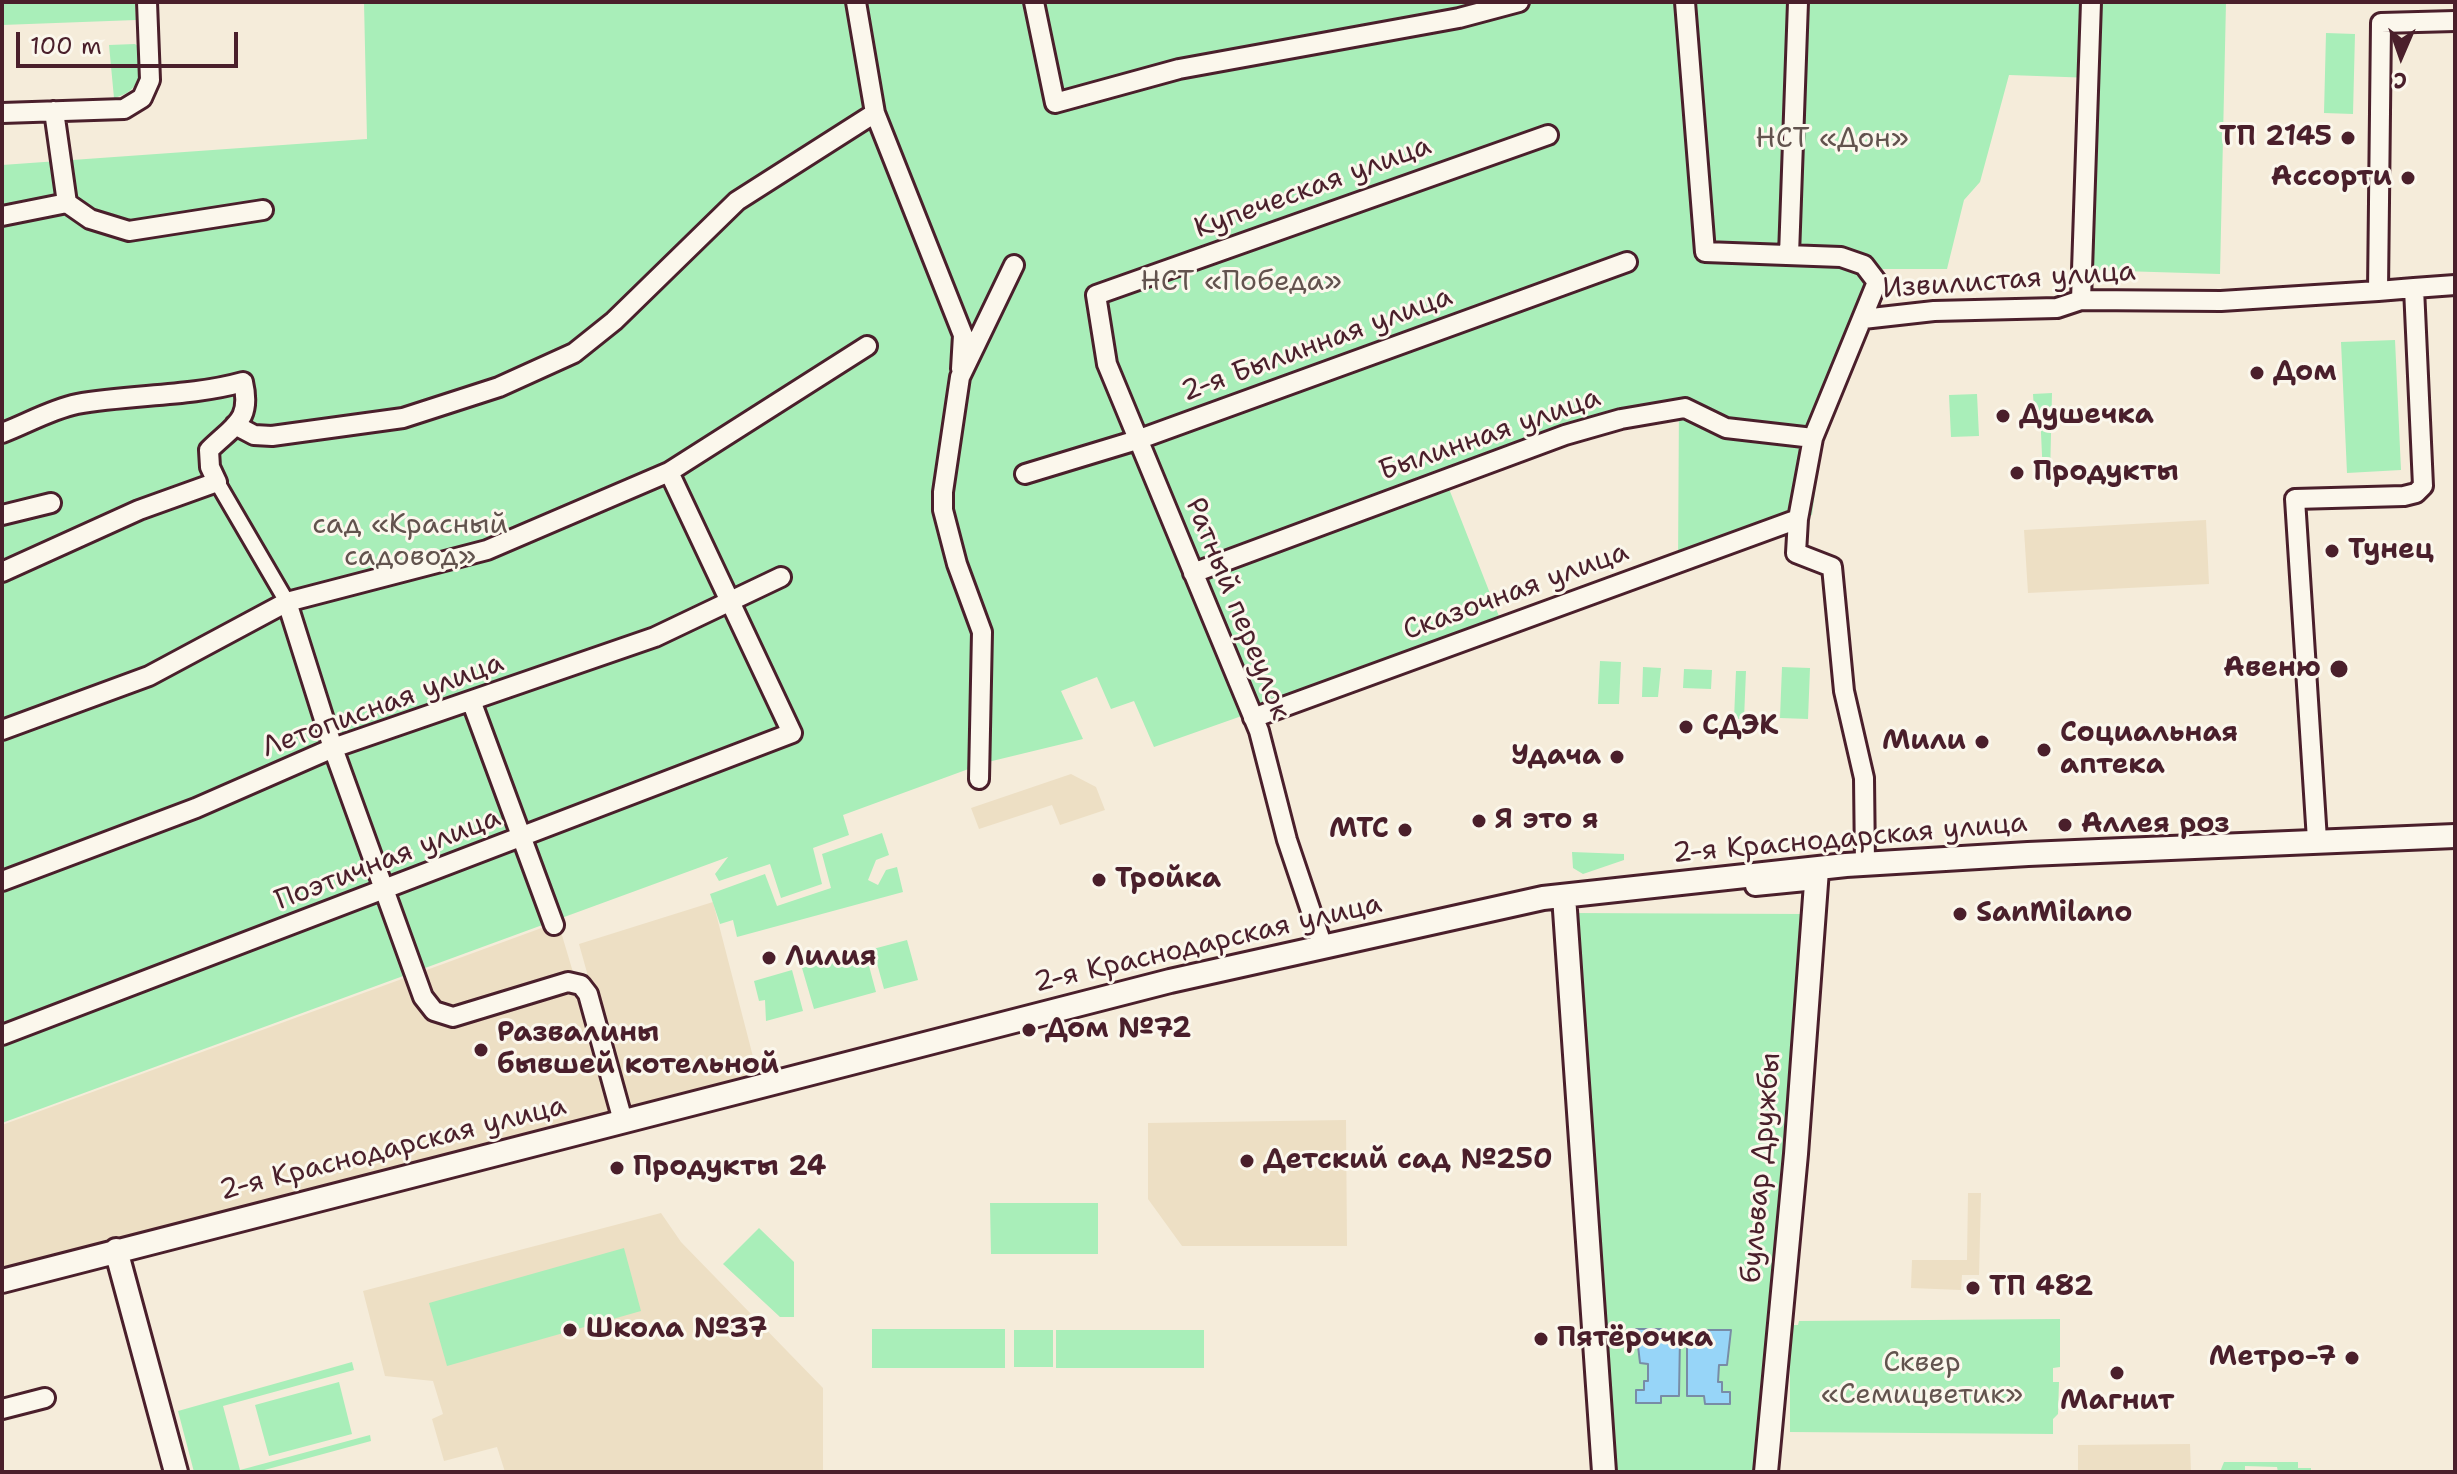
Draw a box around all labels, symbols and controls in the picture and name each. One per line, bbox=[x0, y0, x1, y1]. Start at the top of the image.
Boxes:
scale bar bbox=[20, 16, 242, 66]
north arrow bbox=[2361, 16, 2441, 96]
text: 100 m bbox=[30, 30, 102, 62]
text: С bbox=[2393, 66, 2407, 95]
place label: ТП 2145 bbox=[2219, 121, 2332, 155]
park label: НСТ «Дон» bbox=[1755, 123, 1909, 157]
marker: ТП 2145 bbox=[2339, 129, 2357, 147]
street label: Купеческая улица bbox=[1190, 130, 1436, 246]
place label: Ассорти bbox=[2271, 161, 2392, 195]
marker: Ассорти bbox=[2399, 169, 2417, 187]
street label: Извилистая улица bbox=[1881, 255, 2137, 307]
park label: НСТ «Победа» bbox=[1140, 266, 1342, 300]
street label: 2-я Былинная улица bbox=[1177, 280, 1457, 410]
place label: Дом bbox=[2273, 356, 2336, 390]
marker: Дом bbox=[2248, 364, 2266, 382]
street label: Былинная улица bbox=[1375, 381, 1605, 489]
place label: Душечка bbox=[2019, 399, 2154, 433]
marker: Душечка bbox=[1994, 407, 2012, 425]
place label: Продукты bbox=[2033, 456, 2179, 490]
marker: Продукты bbox=[2008, 464, 2026, 482]
street label: Ратный переулок bbox=[1177, 493, 1297, 725]
park label: сад «Красный садовод» bbox=[312, 509, 508, 575]
place label: Тунец bbox=[2348, 534, 2434, 568]
street label: Сказочная улица bbox=[1399, 536, 1633, 648]
marker: Тунец bbox=[2323, 542, 2341, 560]
street label: Летописная улица bbox=[258, 647, 508, 765]
place label: Авеню bbox=[2223, 652, 2321, 686]
marker: Авеню bbox=[2328, 658, 2350, 680]
place label: СДЭК bbox=[1702, 710, 1778, 744]
place label: Социальная аптека bbox=[2060, 717, 2238, 783]
marker: СДЭК bbox=[1677, 718, 1695, 736]
place label: Мили bbox=[1882, 725, 1966, 759]
marker: Мили bbox=[1973, 733, 1991, 751]
place label: Удача bbox=[1511, 740, 1601, 774]
marker: Социальная аптека bbox=[2035, 741, 2053, 759]
marker: Удача bbox=[1608, 748, 1626, 766]
street label: Поэтичная улица bbox=[270, 802, 506, 918]
place label: Я это я bbox=[1495, 804, 1599, 838]
street label: 2-я Краснодарская улица bbox=[1671, 807, 2029, 871]
place label: Аллея роз bbox=[2081, 808, 2230, 842]
marker: Я это я bbox=[1470, 812, 1488, 830]
place label: МТС bbox=[1329, 813, 1389, 847]
marker: Аллея роз bbox=[2056, 816, 2074, 834]
marker: МТС bbox=[1396, 821, 1414, 839]
place label: Тройка bbox=[1115, 863, 1221, 897]
marker: Тройка bbox=[1090, 871, 1108, 889]
street label: 2-я Краснодарская улица bbox=[1031, 888, 1385, 1000]
place label: SanMilano bbox=[1976, 897, 2132, 931]
marker: SanMilano bbox=[1951, 905, 1969, 923]
place label: Лилия bbox=[785, 941, 877, 975]
marker: Лилия bbox=[760, 949, 778, 967]
place label: Дом №72 bbox=[1045, 1013, 1191, 1047]
place label: Развалины бывшей котельной bbox=[497, 1017, 779, 1083]
marker: Дом №72 bbox=[1020, 1021, 1038, 1039]
marker: Развалины бывшей котельной bbox=[472, 1041, 490, 1059]
street label: бульвар Дружбы bbox=[1735, 1051, 1789, 1285]
street label: 2-я Краснодарская улица bbox=[216, 1090, 570, 1208]
place label: Детский сад №250 bbox=[1263, 1144, 1553, 1178]
place label: Продукты 24 bbox=[633, 1151, 826, 1185]
marker: Детский сад №250 bbox=[1238, 1152, 1256, 1170]
marker: Продукты 24 bbox=[608, 1159, 626, 1177]
place label: ТП 482 bbox=[1989, 1271, 2093, 1305]
marker: ТП 482 bbox=[1964, 1279, 1982, 1297]
place label: Школа №37 bbox=[586, 1313, 767, 1347]
marker: Школа №37 bbox=[561, 1321, 579, 1339]
place label: Пятёрочка bbox=[1557, 1322, 1713, 1356]
marker: Пятёрочка bbox=[1532, 1330, 1550, 1348]
place label: Метро-7 bbox=[2209, 1341, 2336, 1375]
park label: Сквер «Семицветик» bbox=[1821, 1347, 2023, 1413]
marker: Метро-7 bbox=[2343, 1349, 2361, 1367]
marker: Магнит bbox=[2108, 1364, 2126, 1382]
place label: Магнит bbox=[2060, 1385, 2174, 1419]

